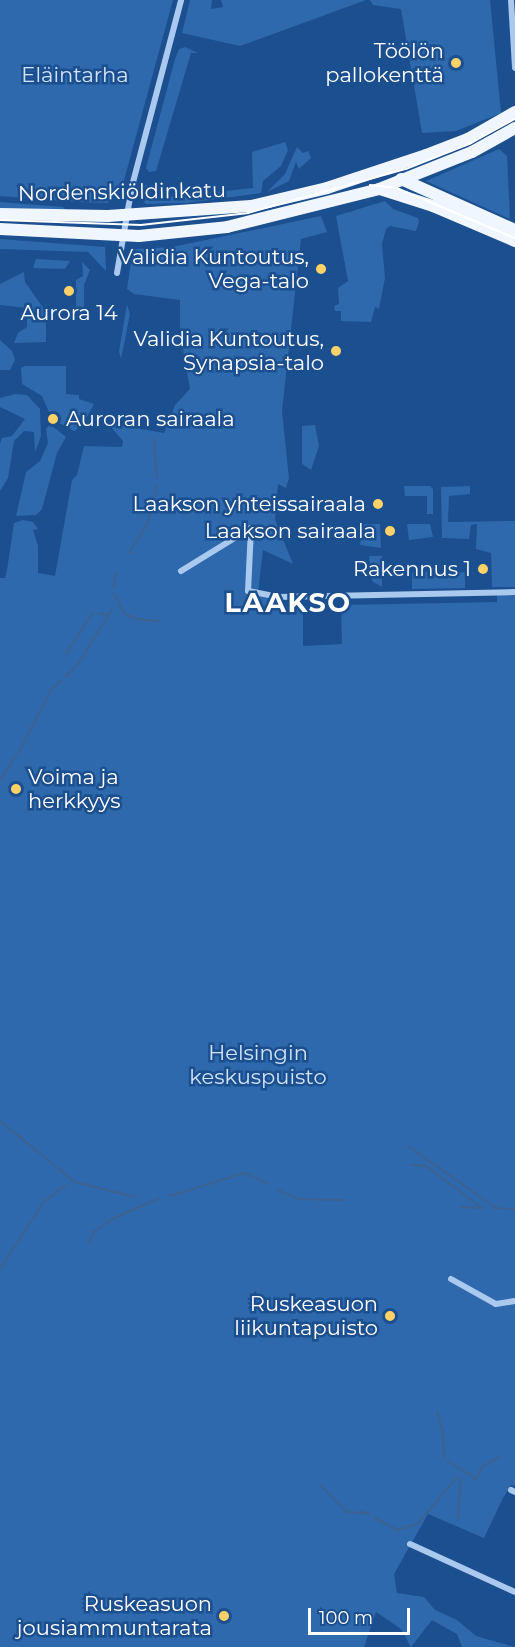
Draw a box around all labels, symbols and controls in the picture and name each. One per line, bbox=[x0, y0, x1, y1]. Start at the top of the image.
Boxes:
place label: Töölön pallokenttä bbox=[325, 38, 444, 88]
marker: Töölön pallokenttä bbox=[449, 56, 463, 70]
park label: Eläintarha bbox=[21, 62, 129, 88]
street label: Nordenskiöldinkatu bbox=[18, 178, 226, 206]
place label: Validia Kuntoutus, Vega-talo bbox=[118, 244, 309, 294]
marker: Validia Kuntoutus, Vega-talo bbox=[314, 262, 328, 276]
marker: Aurora 14 bbox=[62, 284, 76, 298]
place label: Aurora 14 bbox=[20, 300, 118, 326]
place label: Validia Kuntoutus, Synapsia-talo bbox=[133, 326, 324, 376]
marker: Validia Kuntoutus, Synapsia-talo bbox=[329, 344, 343, 358]
place label: Auroran sairaala bbox=[66, 406, 235, 432]
marker: Auroran sairaala bbox=[44, 410, 62, 428]
place label: Laakson yhteissairaala bbox=[133, 491, 366, 517]
marker: Laakson yhteissairaala bbox=[371, 497, 385, 511]
place label: Laakson sairaala bbox=[205, 518, 376, 544]
marker: Laakson sairaala bbox=[381, 522, 399, 540]
place label: Rakennus 1 bbox=[353, 556, 471, 582]
marker: Rakennus 1 bbox=[476, 562, 490, 576]
district label: LAAKSO bbox=[225, 587, 351, 619]
place label: Voima ja herkkyys bbox=[28, 764, 120, 814]
marker: Voima ja herkkyys bbox=[9, 782, 23, 796]
park label: Helsingin keskuspuisto bbox=[189, 1040, 327, 1090]
place label: Ruskeasuon liikuntapuisto bbox=[234, 1291, 378, 1341]
marker: Ruskeasuon liikuntapuisto bbox=[383, 1309, 397, 1323]
place label: Ruskeasuon jousiammuntarata bbox=[17, 1591, 212, 1641]
scale bar bbox=[311, 1596, 413, 1634]
text: 100 m bbox=[319, 1607, 373, 1629]
marker: Ruskeasuon jousiammuntarata bbox=[217, 1609, 231, 1623]

